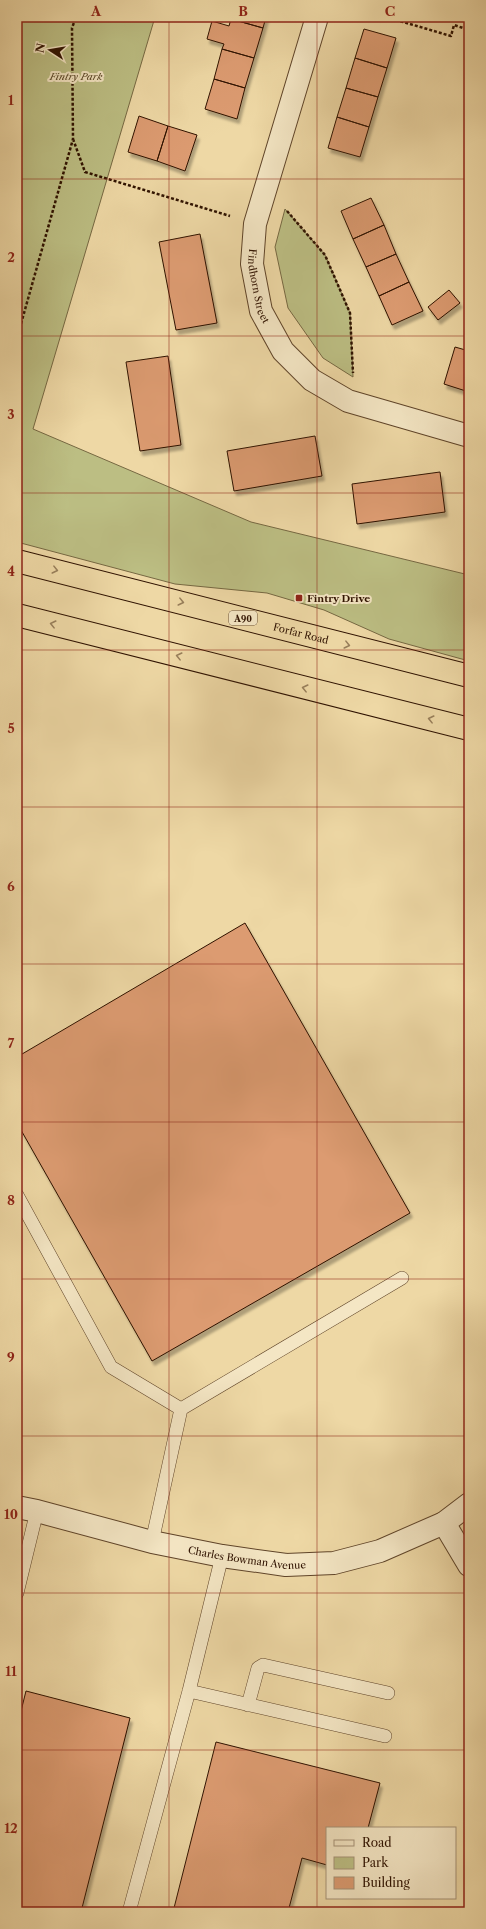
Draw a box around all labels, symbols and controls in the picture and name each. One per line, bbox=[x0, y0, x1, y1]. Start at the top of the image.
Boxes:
text: A bbox=[90, 3, 102, 19]
text: B bbox=[238, 3, 248, 19]
text: C bbox=[385, 3, 395, 19]
north arrow bbox=[30, 30, 70, 70]
text: N bbox=[32, 41, 48, 54]
park label: Fintry Park bbox=[49, 70, 103, 83]
text: 1 bbox=[8, 92, 14, 108]
street label: Findhorn Street bbox=[245, 248, 273, 326]
text: 2 bbox=[7, 249, 15, 265]
text: 3 bbox=[7, 406, 15, 422]
text: 4 bbox=[7, 563, 15, 579]
one-way arrow bbox=[52, 566, 58, 574]
place label: Fintry Drive bbox=[307, 592, 370, 605]
marker: Fintry Drive bbox=[294, 593, 304, 603]
one-way arrow bbox=[178, 598, 184, 606]
road number: A90 bbox=[229, 611, 257, 625]
one-way arrow bbox=[50, 620, 57, 629]
street label: Forfar Road bbox=[272, 620, 330, 647]
one-way arrow bbox=[344, 640, 351, 648]
one-way arrow bbox=[176, 652, 182, 660]
one-way arrow bbox=[302, 684, 308, 692]
one-way arrow bbox=[428, 716, 434, 724]
text: 5 bbox=[7, 720, 15, 736]
text: 6 bbox=[7, 878, 15, 894]
text: 7 bbox=[8, 1035, 15, 1051]
text: 8 bbox=[7, 1192, 15, 1208]
text: 9 bbox=[7, 1349, 15, 1365]
text: 10 bbox=[4, 1506, 18, 1522]
street label: Charles Bowman Avenue bbox=[187, 1543, 307, 1572]
text: 11 bbox=[5, 1663, 17, 1679]
text: 12 bbox=[4, 1820, 18, 1836]
legend bbox=[326, 1827, 456, 1899]
text: Road bbox=[362, 1835, 392, 1850]
text: Park bbox=[362, 1855, 389, 1870]
text: Building bbox=[362, 1875, 410, 1890]

